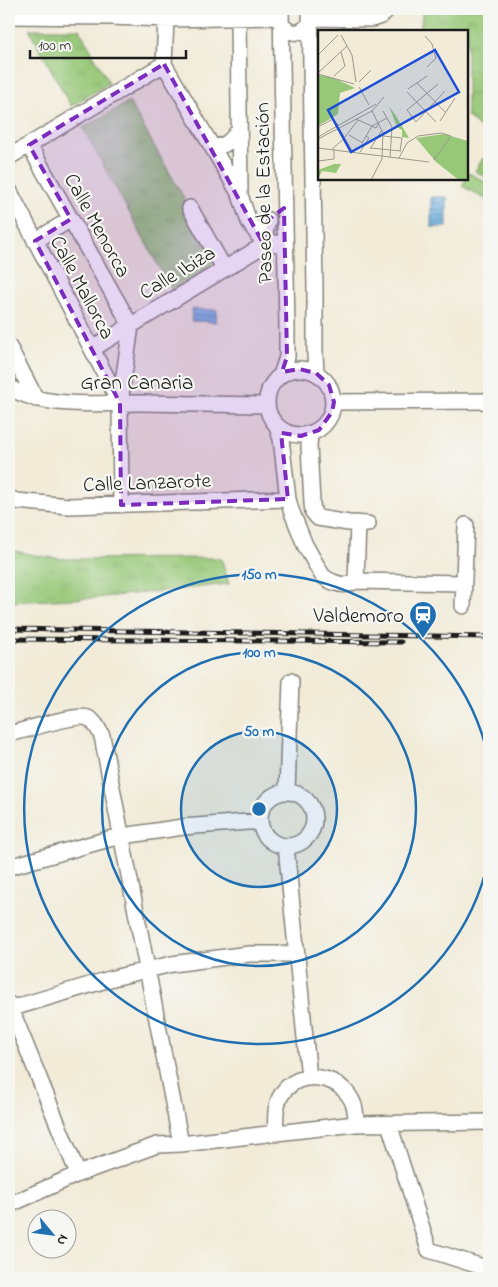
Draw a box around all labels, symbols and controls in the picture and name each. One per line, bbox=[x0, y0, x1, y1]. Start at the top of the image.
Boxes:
scale bar bbox=[30, 28, 186, 60]
inset map bbox=[318, 30, 468, 180]
text: 100 m bbox=[38, 35, 71, 57]
street label: Paseo de la Estación bbox=[248, 102, 282, 284]
street label: Calle Menorca bbox=[55, 168, 137, 284]
street label: Calle Mallorca bbox=[41, 231, 121, 345]
street label: Calle Ibiza bbox=[134, 239, 222, 308]
street label: Gran Canaria bbox=[81, 369, 193, 399]
street label: Calle Lanzarote bbox=[83, 467, 212, 501]
text: 150 m bbox=[241, 564, 277, 586]
station icon: Valdemoro bbox=[408, 600, 438, 639]
place label: Valdemoro bbox=[312, 602, 404, 632]
text: 100 m bbox=[242, 642, 276, 664]
text: 50 m bbox=[244, 721, 275, 743]
centre of rings bbox=[250, 800, 268, 818]
north arrow bbox=[28, 1210, 78, 1260]
text: N bbox=[51, 1230, 74, 1249]

